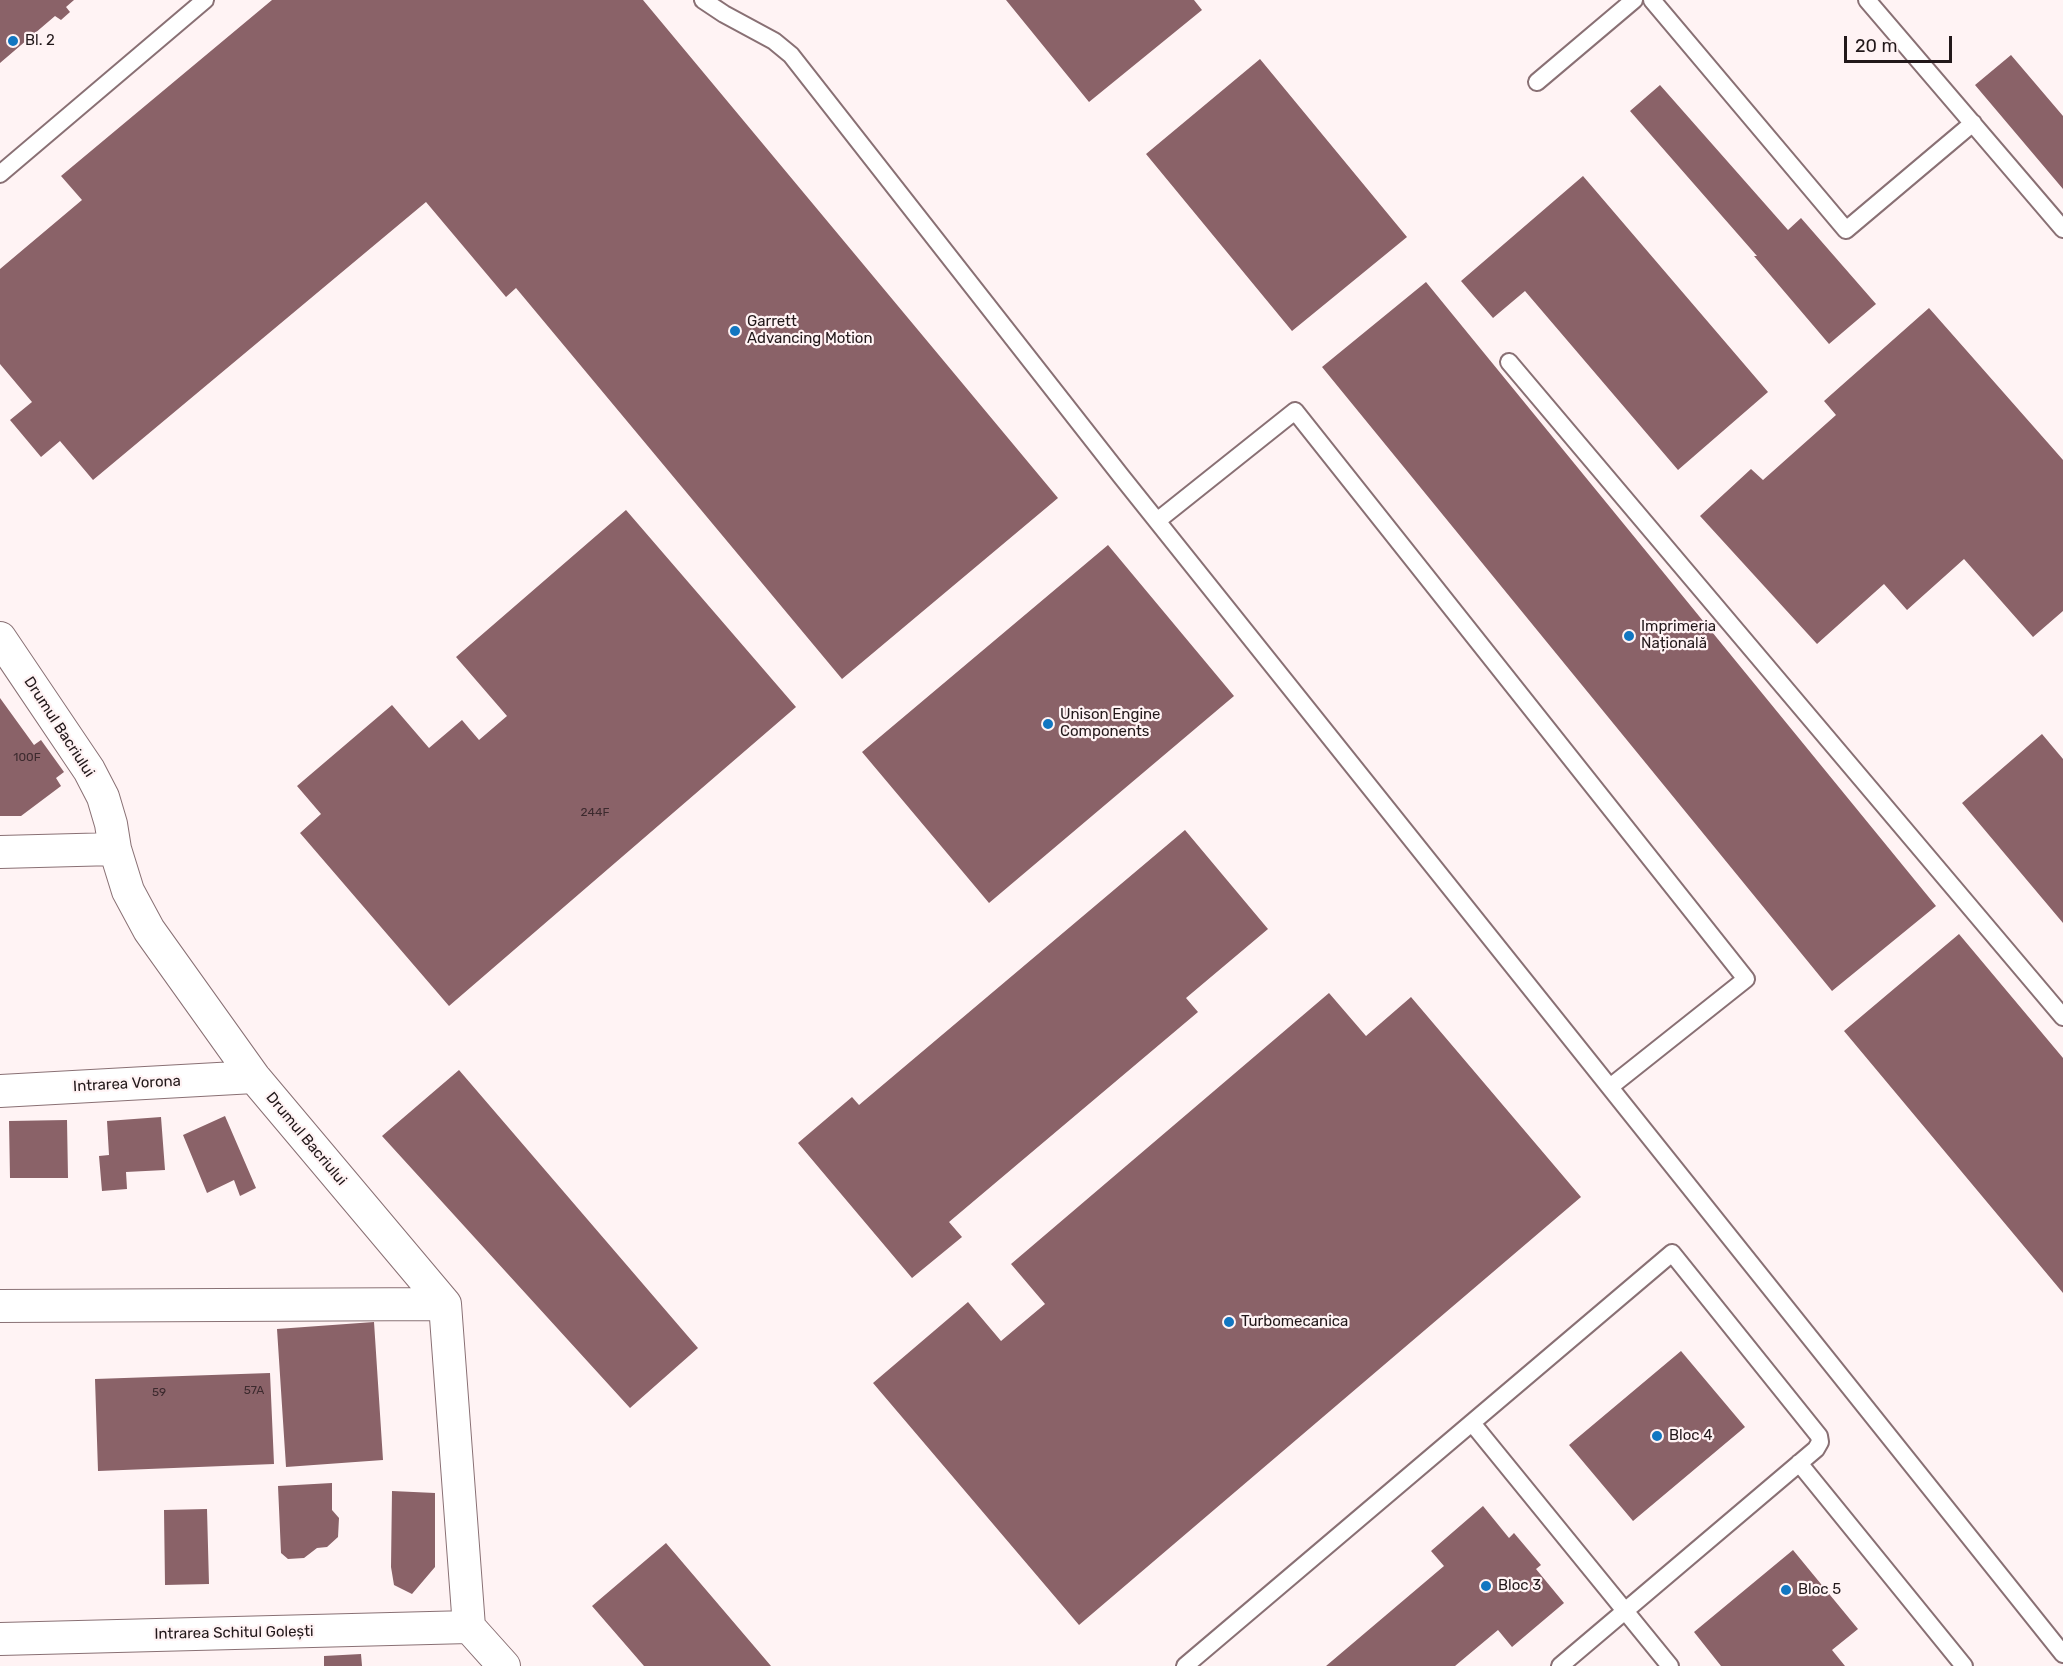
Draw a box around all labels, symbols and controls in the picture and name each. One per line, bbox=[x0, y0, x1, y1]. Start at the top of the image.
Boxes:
scale bar bbox=[1847, 24, 1955, 62]
place label: Bl. 2 bbox=[25, 32, 55, 50]
marker: Bl. 2 bbox=[6, 34, 20, 48]
text: 20 m bbox=[1855, 35, 1897, 57]
place label: Garrett Advancing Motion bbox=[747, 313, 873, 348]
marker: Garrett Advancing Motion bbox=[728, 324, 742, 338]
place label: Imprimeria Națională bbox=[1641, 618, 1716, 653]
marker: Imprimeria Națională bbox=[1622, 629, 1636, 643]
street label: Drumul Bacriului bbox=[20, 673, 98, 781]
place label: Unison Engine Components bbox=[1060, 706, 1161, 741]
marker: Unison Engine Components bbox=[1041, 717, 1055, 731]
house number: 100F bbox=[13, 751, 41, 765]
house number: 244F bbox=[581, 806, 609, 820]
street label: Intrarea Vorona bbox=[73, 1072, 181, 1096]
street label: Drumul Bacriului bbox=[262, 1089, 350, 1189]
place label: Turbomecanica bbox=[1241, 1313, 1348, 1331]
marker: Turbomecanica bbox=[1222, 1315, 1236, 1329]
house number: 57A bbox=[244, 1384, 264, 1398]
house number: 59 bbox=[152, 1386, 166, 1400]
place label: Bloc 4 bbox=[1669, 1427, 1713, 1445]
marker: Bloc 4 bbox=[1650, 1429, 1664, 1443]
place label: Bloc 3 bbox=[1498, 1577, 1541, 1595]
marker: Bloc 3 bbox=[1479, 1579, 1493, 1593]
place label: Bloc 5 bbox=[1798, 1581, 1841, 1599]
marker: Bloc 5 bbox=[1779, 1583, 1793, 1597]
street label: Intrarea Schitul Golești bbox=[154, 1623, 314, 1643]

